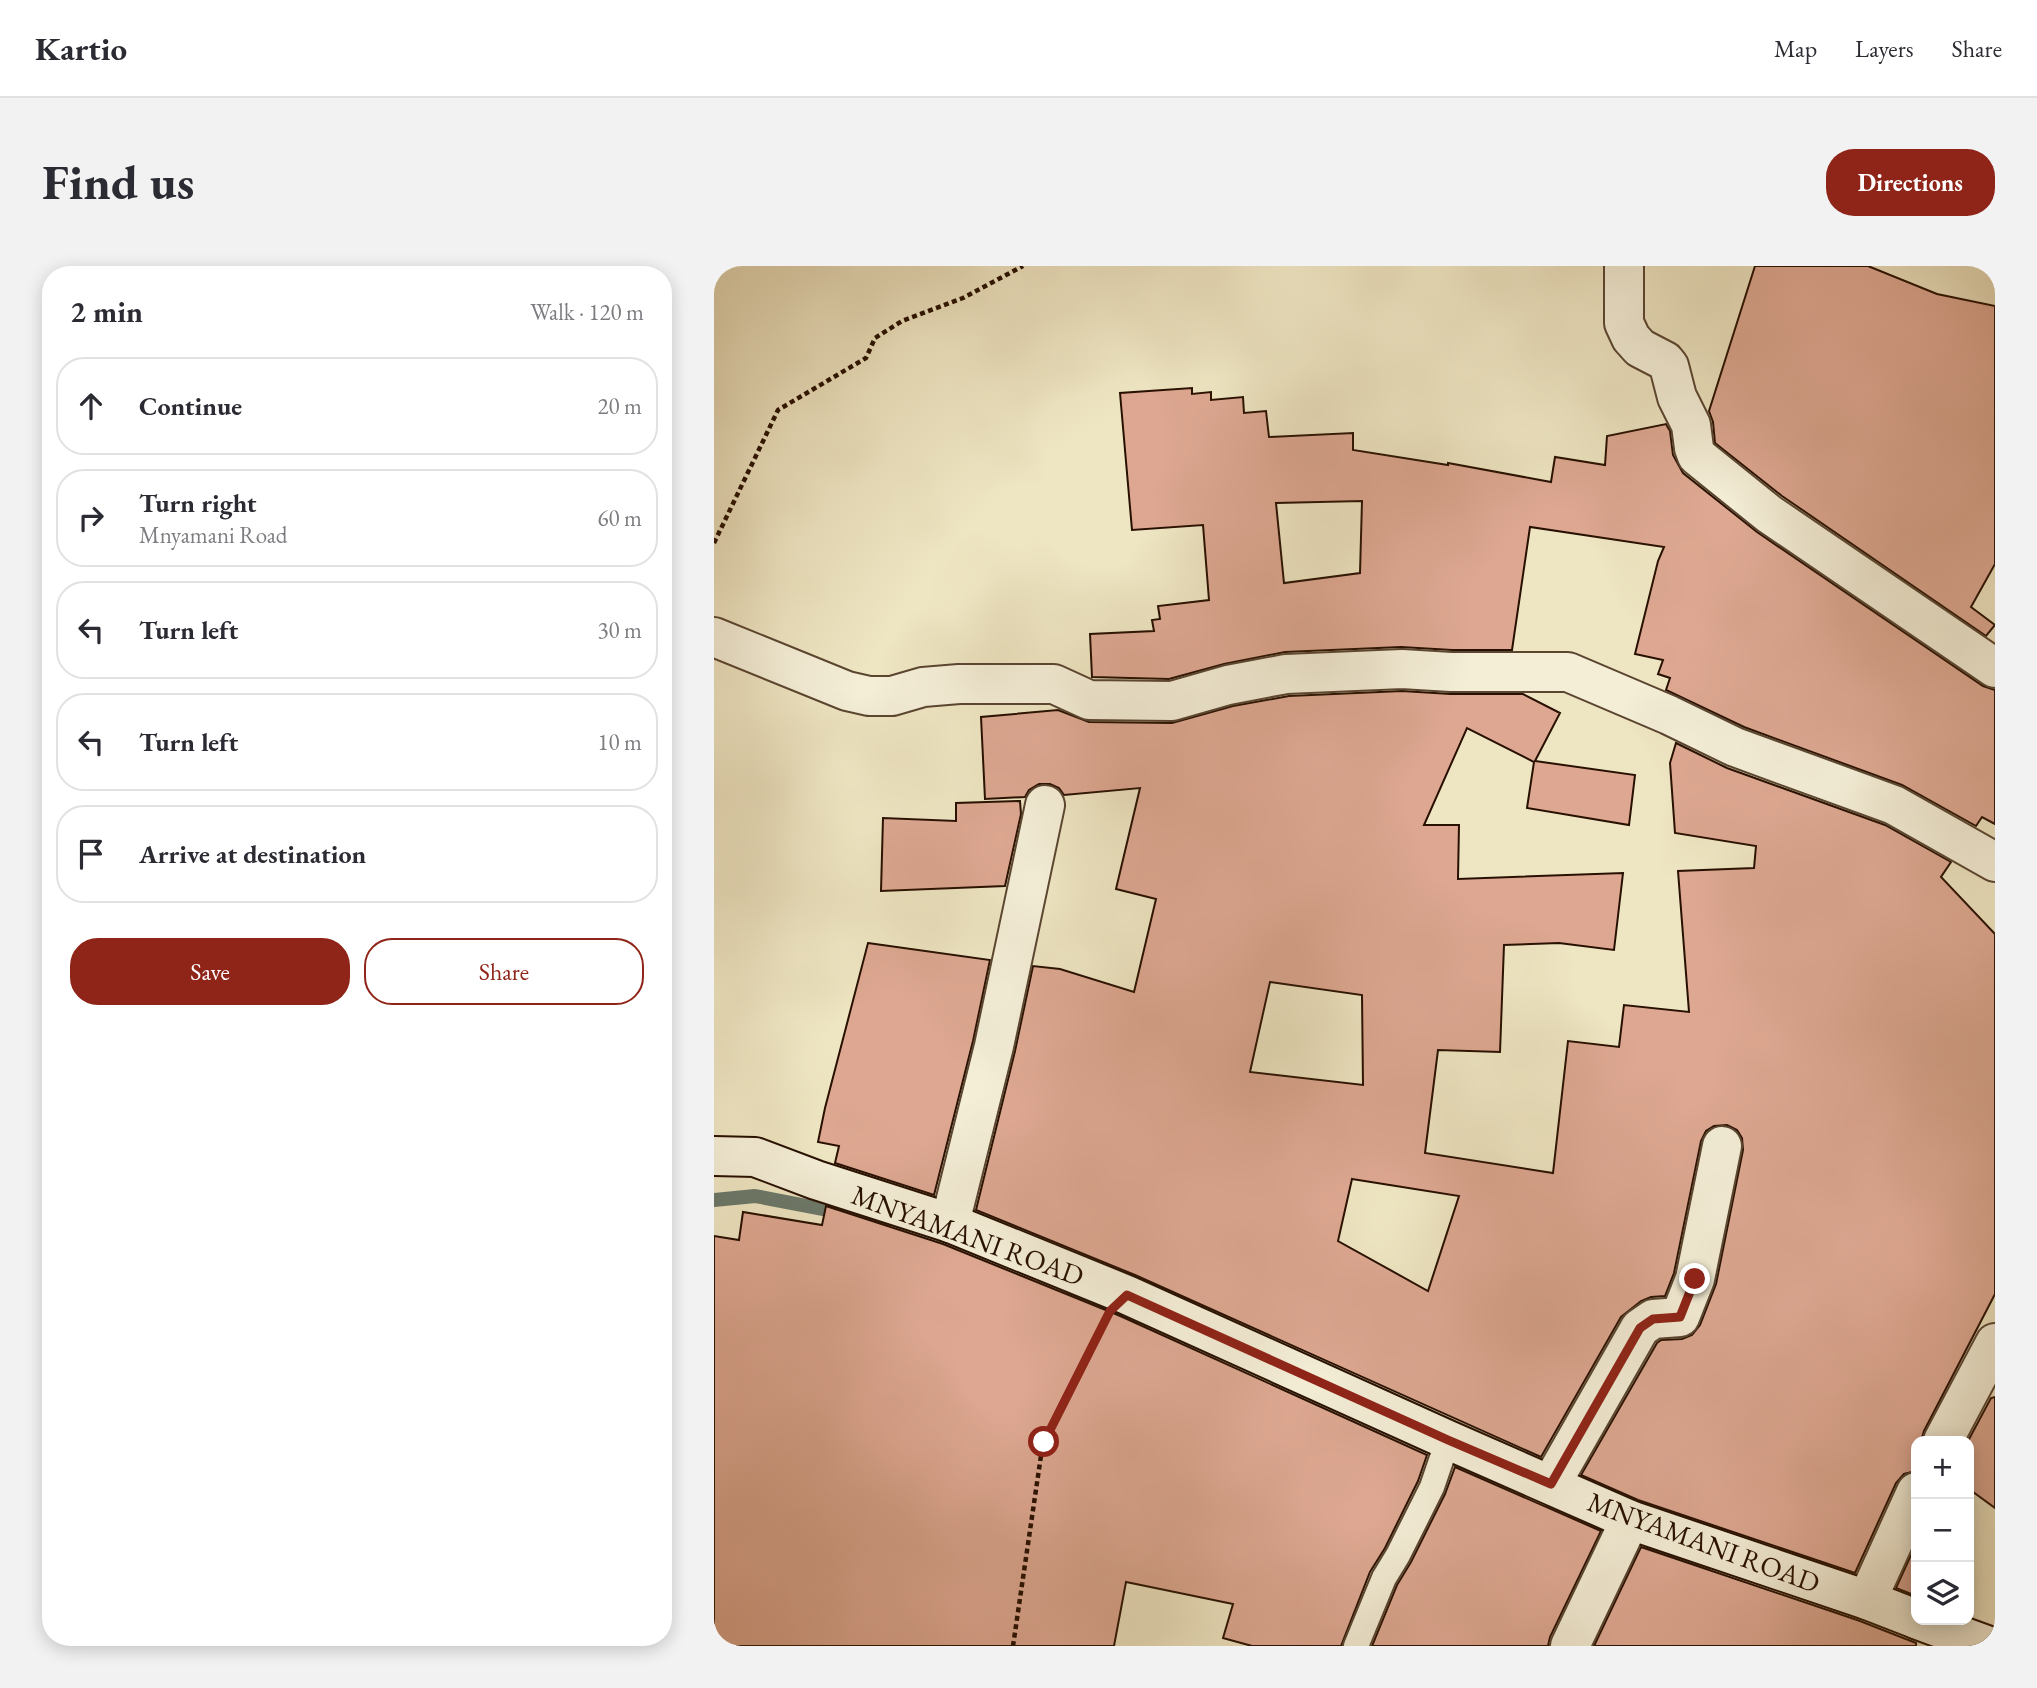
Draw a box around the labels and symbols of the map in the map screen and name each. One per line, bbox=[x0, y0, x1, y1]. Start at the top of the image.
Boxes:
street label: MNYAMANI ROAD bbox=[847, 1176, 1089, 1294]
route end bbox=[1679, 1263, 1710, 1294]
route start bbox=[1028, 1426, 1059, 1457]
street label: MNYAMANI ROAD bbox=[1583, 1483, 1825, 1601]

